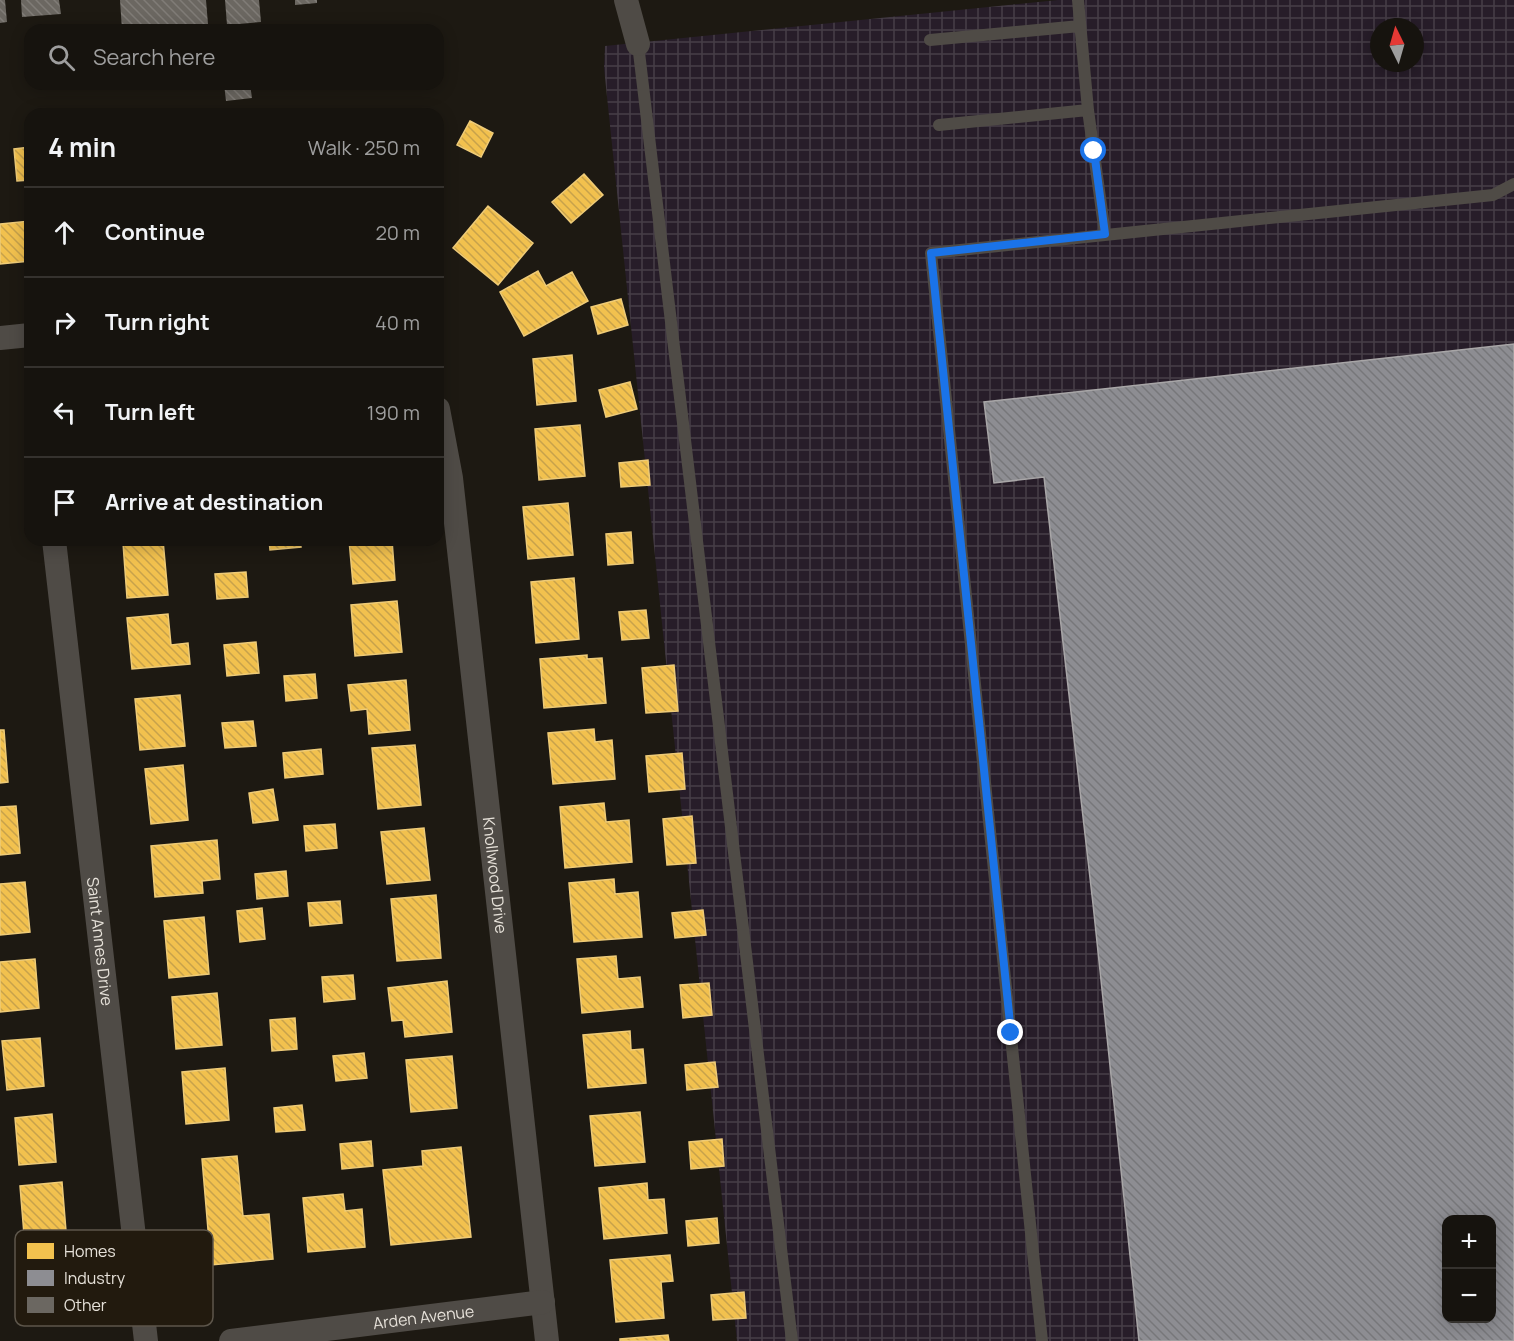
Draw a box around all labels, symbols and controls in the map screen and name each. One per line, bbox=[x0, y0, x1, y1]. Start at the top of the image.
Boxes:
north arrow bbox=[1370, 18, 1424, 72]
search box bbox=[24, 24, 444, 90]
icon: search bbox=[45, 41, 78, 74]
text: Search here bbox=[93, 42, 215, 72]
text: 4 min bbox=[48, 129, 116, 165]
text: Walk · 250 m bbox=[308, 134, 420, 161]
route start bbox=[1080, 137, 1106, 163]
icon: ahead bbox=[48, 216, 81, 249]
text: Continue bbox=[105, 217, 205, 247]
text: 20 m bbox=[375, 219, 420, 246]
icon: right bbox=[48, 306, 81, 339]
text: Turn right bbox=[105, 307, 210, 337]
text: 40 m bbox=[375, 309, 420, 336]
icon: left bbox=[48, 396, 81, 429]
text: Turn left bbox=[105, 397, 195, 427]
text: 190 m bbox=[367, 399, 420, 426]
icon: arrive bbox=[48, 486, 81, 519]
text: Arrive at destination bbox=[105, 487, 323, 517]
street label: Knollwood Drive bbox=[478, 816, 513, 935]
street label: Saint Annes Drive bbox=[82, 876, 118, 1007]
route end bbox=[997, 1019, 1023, 1045]
map controls bbox=[1442, 1215, 1496, 1323]
button: + bbox=[1442, 1215, 1496, 1269]
legend bbox=[15, 1230, 213, 1326]
text: Homes bbox=[64, 1240, 116, 1262]
text: Industry bbox=[64, 1267, 126, 1289]
button: − bbox=[1442, 1269, 1496, 1323]
text: Other bbox=[64, 1294, 107, 1316]
street label: Arden Avenue bbox=[372, 1300, 475, 1334]

